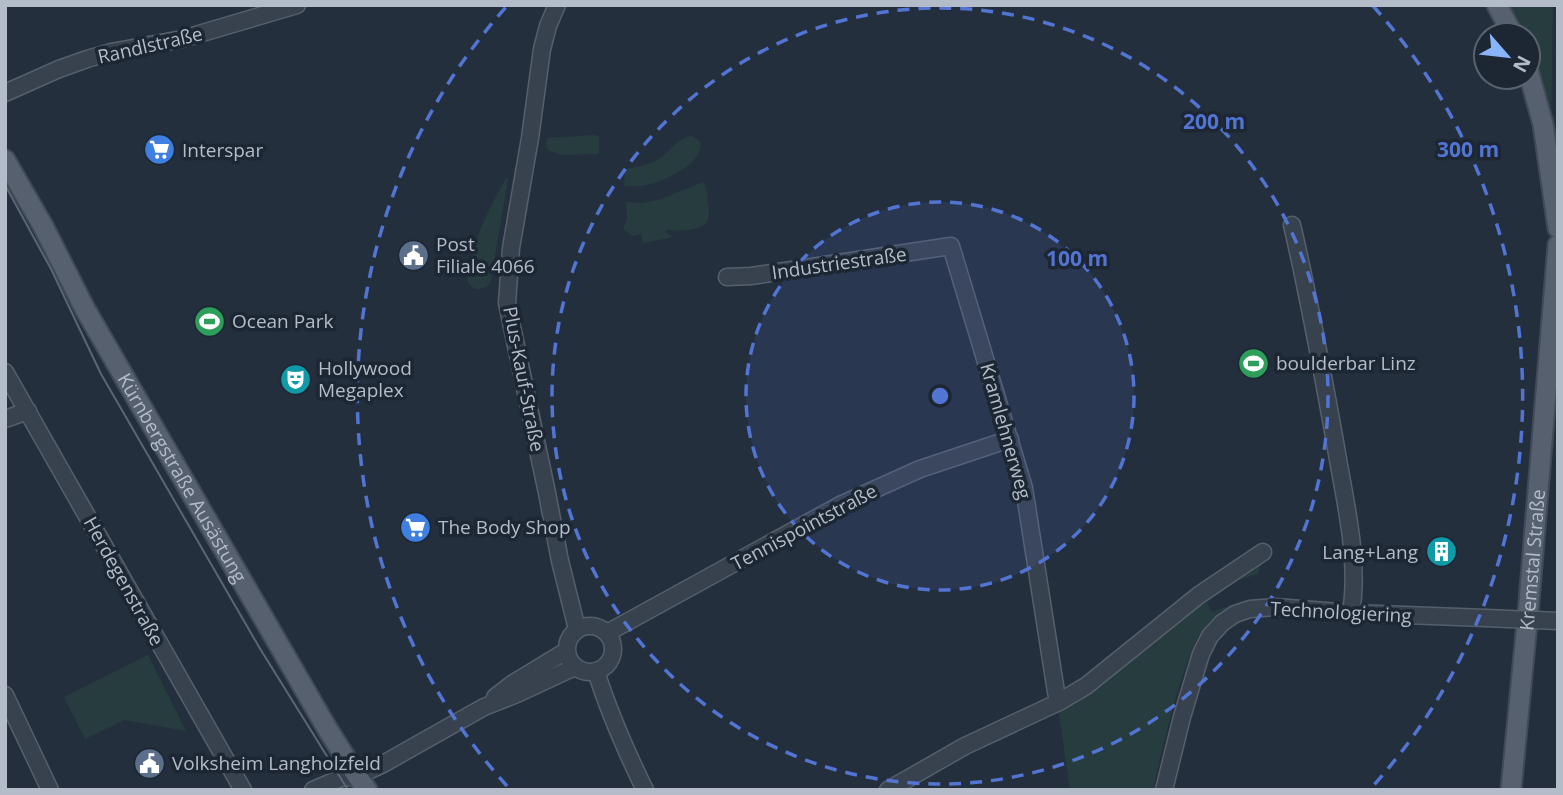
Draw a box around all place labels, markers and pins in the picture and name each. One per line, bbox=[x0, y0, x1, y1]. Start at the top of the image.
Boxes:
supermarket icon: Interspar bbox=[142, 133, 176, 167]
place label: Interspar bbox=[182, 137, 263, 163]
place label: Post Filiale 4066 bbox=[436, 231, 535, 279]
public building icon: Post Filiale 4066 bbox=[396, 238, 430, 272]
sports icon: Ocean Park bbox=[192, 304, 226, 338]
place label: Ocean Park bbox=[232, 308, 333, 334]
sports icon: boulderbar Linz bbox=[1236, 346, 1270, 380]
place label: boulderbar Linz bbox=[1276, 350, 1416, 376]
place label: Hollywood Megaplex bbox=[318, 355, 412, 403]
theatre icon: Hollywood Megaplex bbox=[278, 362, 312, 396]
centre of rings bbox=[928, 384, 952, 408]
supermarket icon: The Body Shop bbox=[398, 510, 432, 544]
place label: The Body Shop bbox=[438, 514, 571, 540]
building icon: Lang+Lang bbox=[1424, 535, 1458, 569]
place label: Lang+Lang bbox=[1322, 539, 1418, 565]
public building icon: Volksheim Langholzfeld bbox=[132, 746, 166, 780]
place label: Volksheim Langholzfeld bbox=[172, 750, 381, 776]

